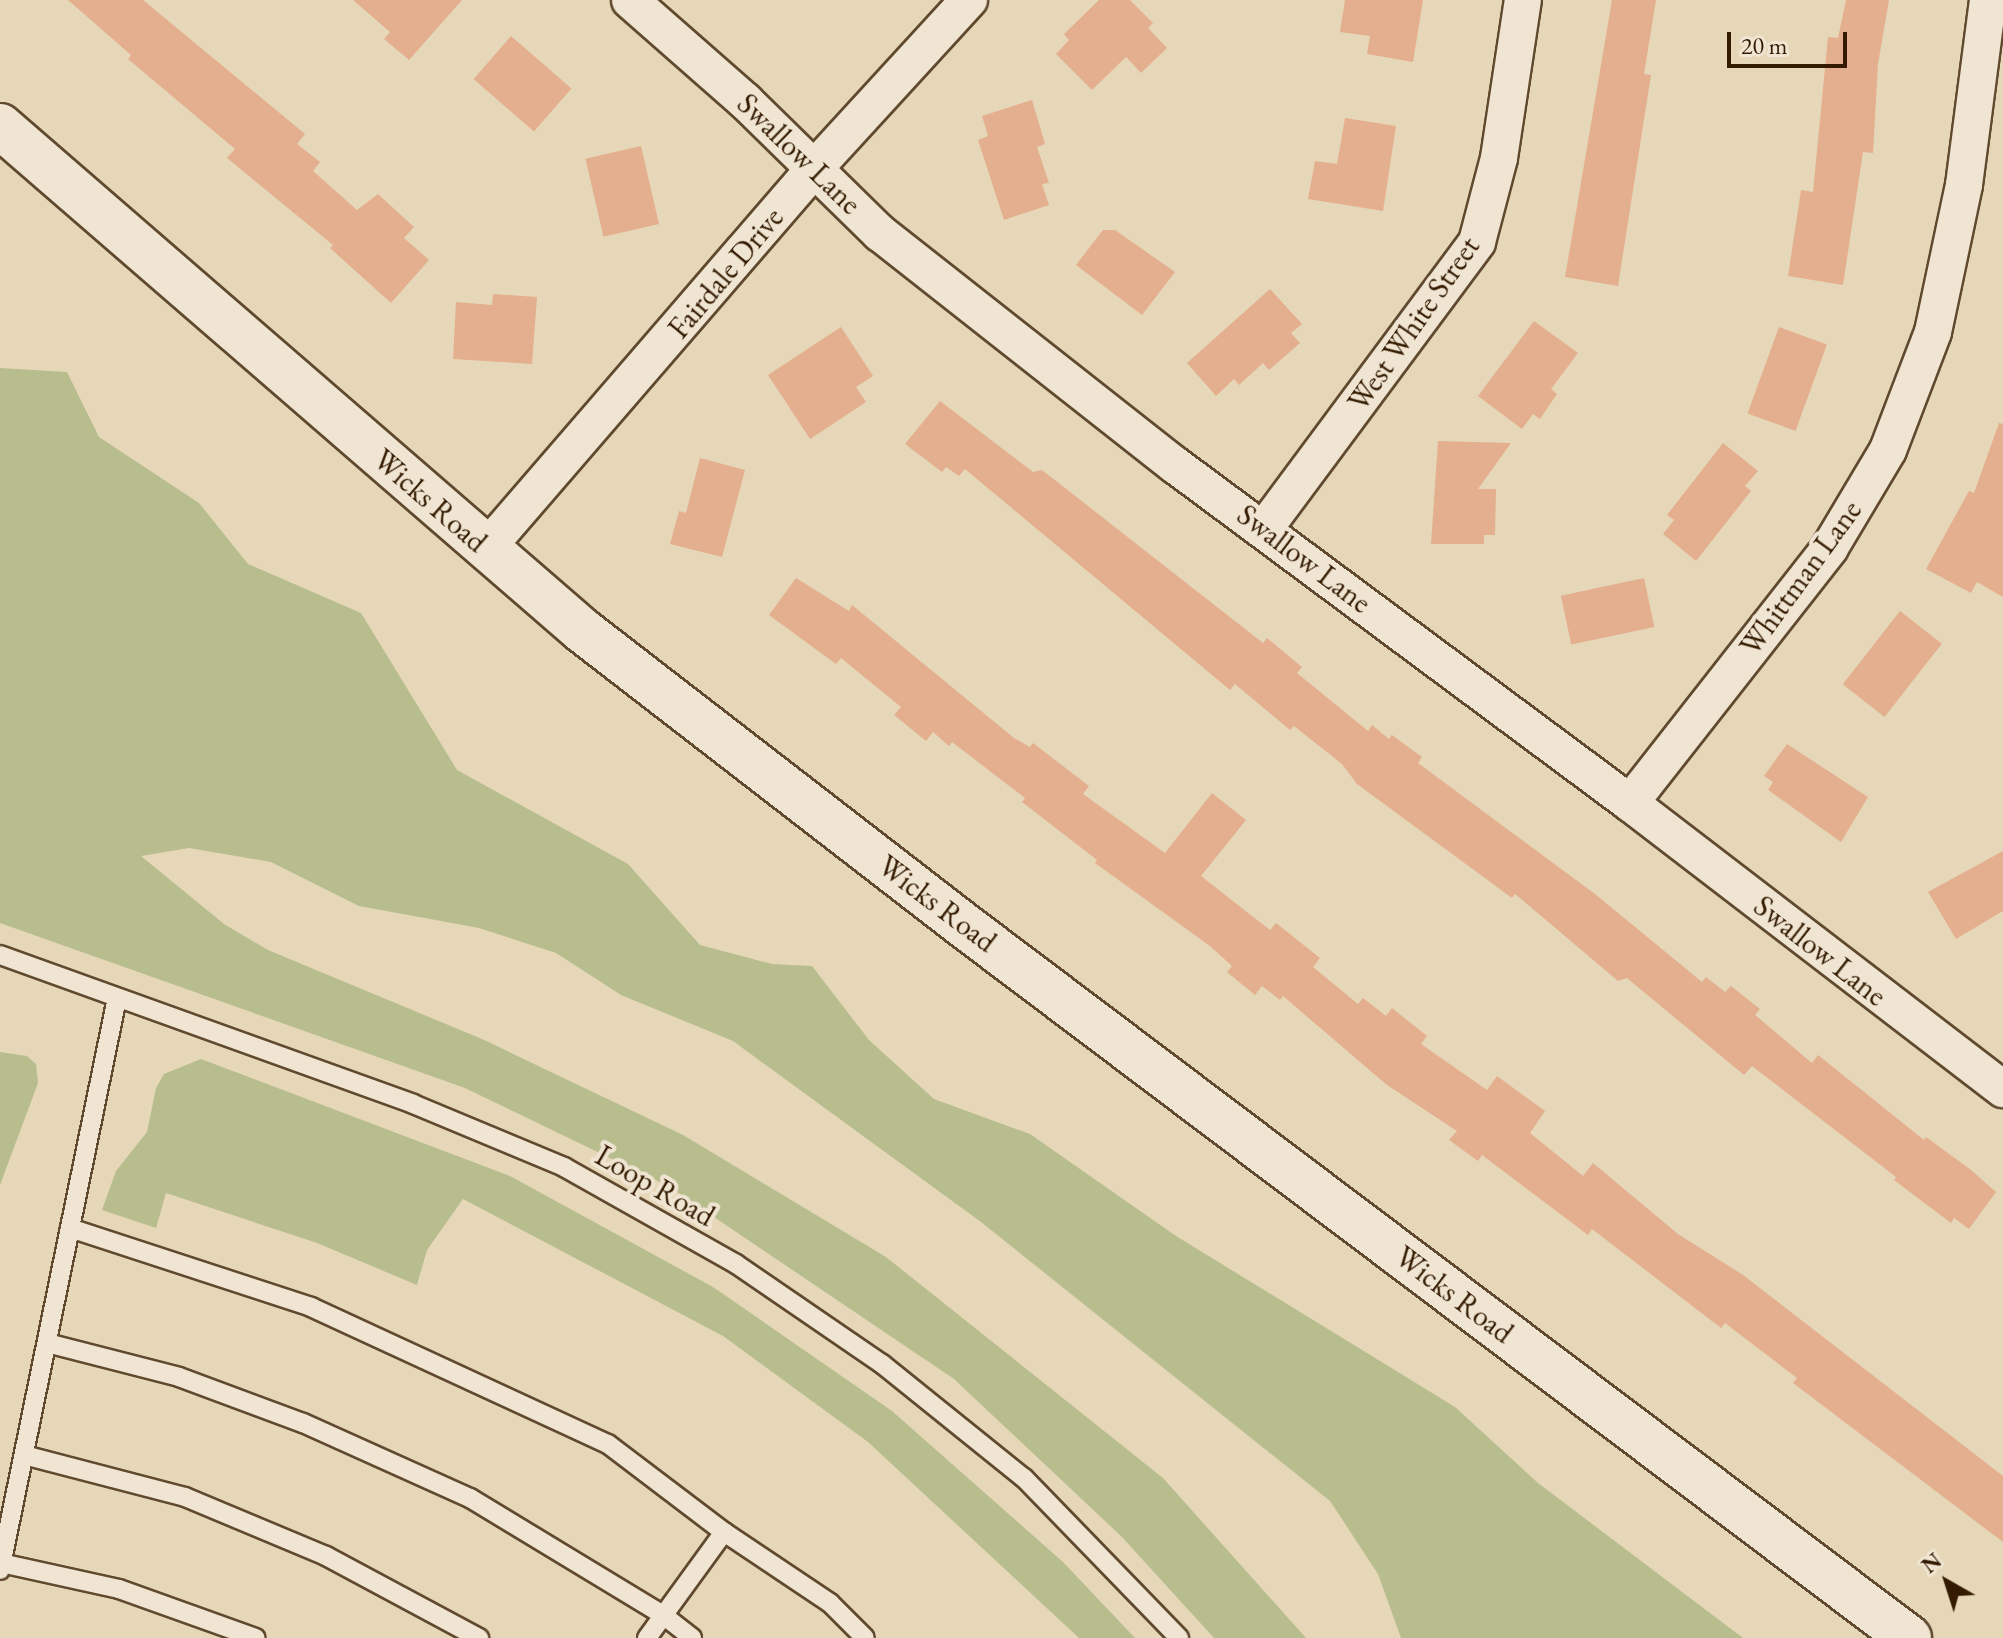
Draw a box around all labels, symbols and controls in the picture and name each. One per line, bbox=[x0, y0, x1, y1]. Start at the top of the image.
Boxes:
scale bar bbox=[1731, 16, 1851, 66]
text: 20 m bbox=[1741, 30, 1788, 61]
street label: Swallow Lane bbox=[730, 86, 868, 222]
street label: Fairdale Drive bbox=[661, 200, 791, 346]
street label: West White Street bbox=[1341, 230, 1487, 418]
street label: Wicks Road bbox=[366, 442, 494, 560]
street label: Whittman Lane bbox=[1733, 493, 1869, 663]
street label: Swallow Lane bbox=[1230, 497, 1378, 621]
street label: Wicks Road bbox=[871, 848, 1003, 960]
street label: Swallow Lane bbox=[1747, 888, 1893, 1014]
street label: Loop Road bbox=[589, 1138, 721, 1234]
street label: Wicks Road bbox=[1388, 1239, 1520, 1351]
north arrow bbox=[1907, 1542, 1987, 1622]
text: N bbox=[1916, 1546, 1948, 1580]

